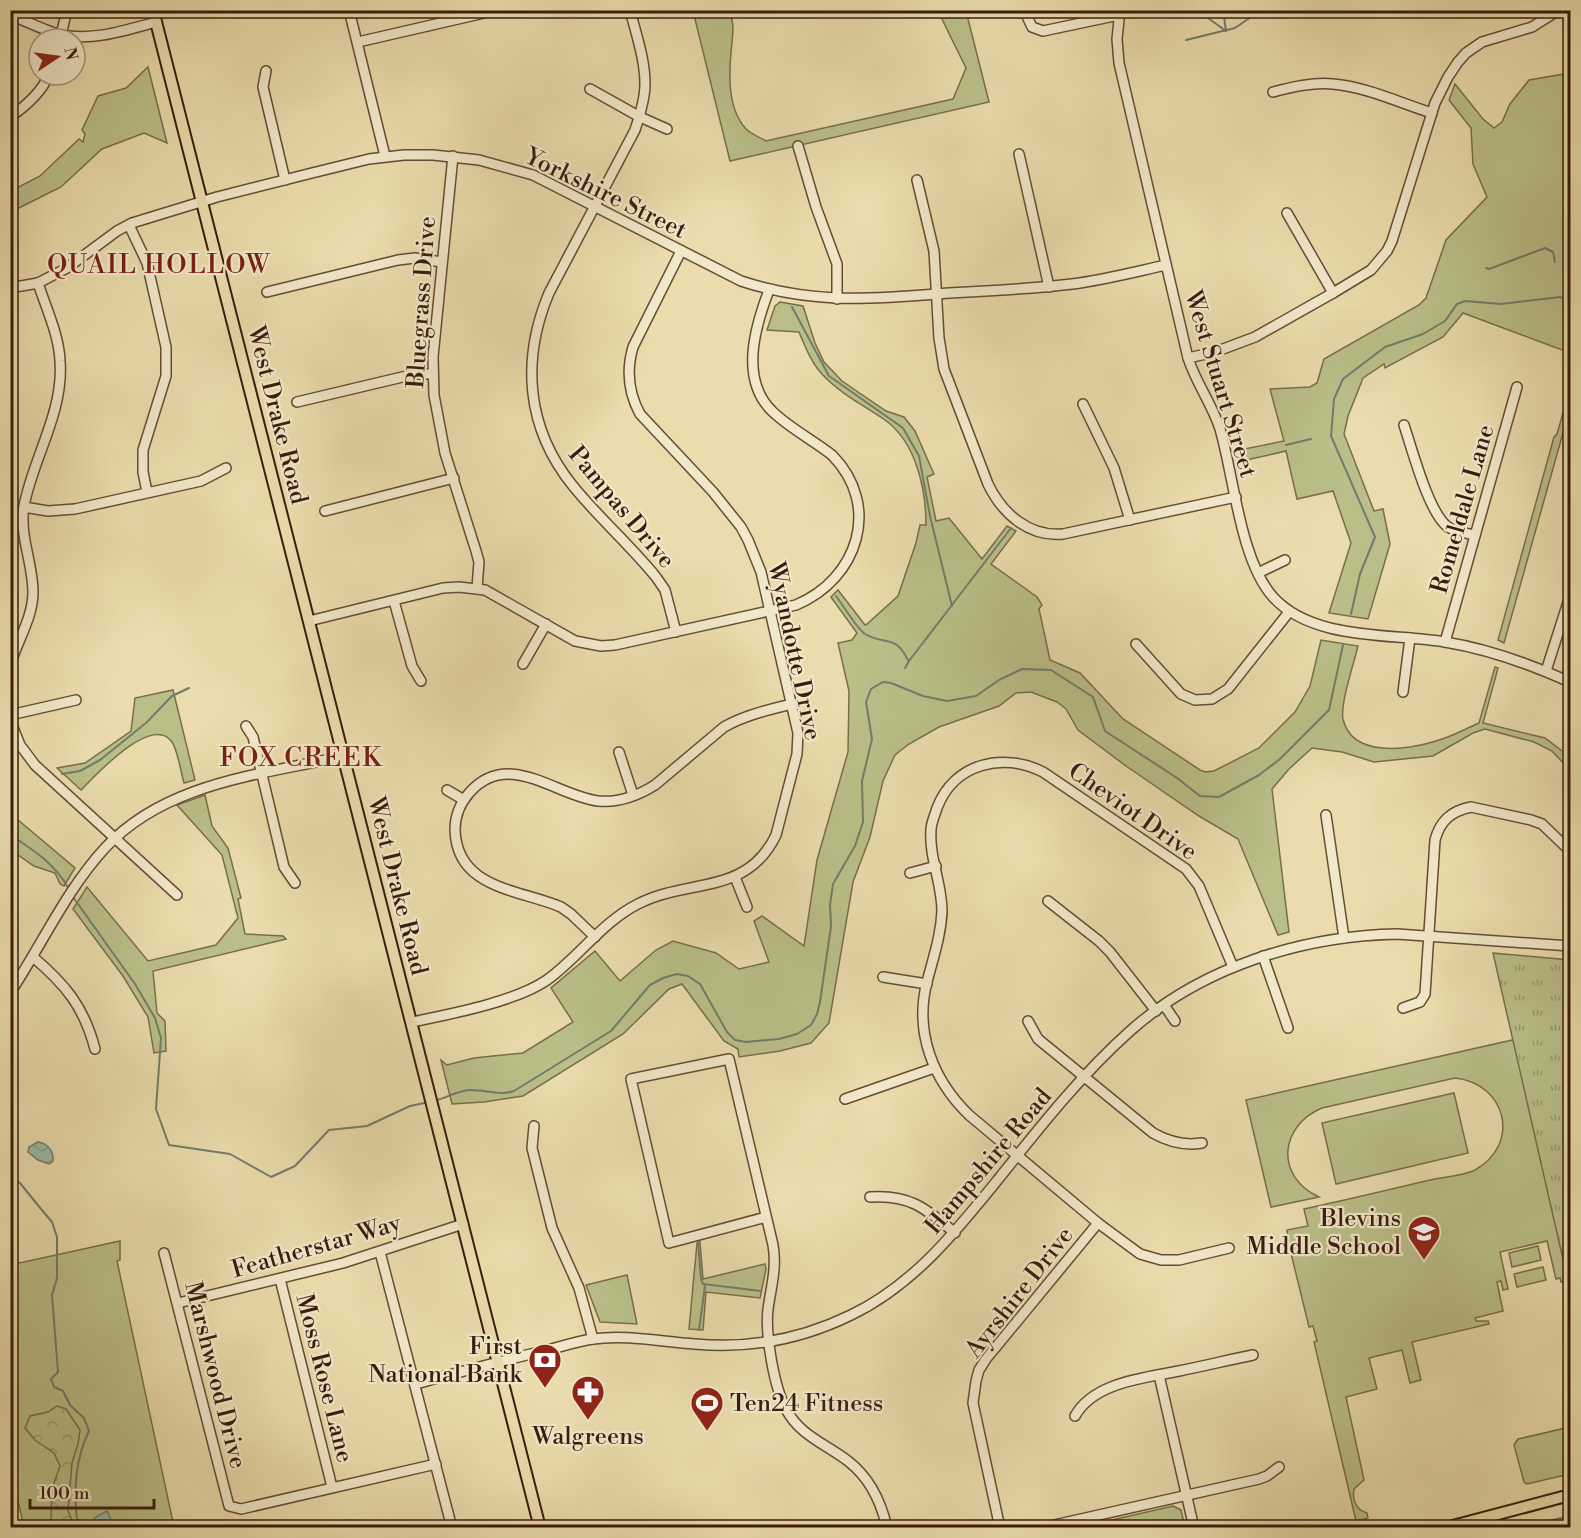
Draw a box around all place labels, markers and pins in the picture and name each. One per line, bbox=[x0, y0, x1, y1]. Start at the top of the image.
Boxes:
place label: Blevins Middle School bbox=[1246, 1204, 1401, 1262]
school or university icon: Blevins Middle School bbox=[1406, 1214, 1442, 1261]
place label: First National Bank bbox=[368, 1332, 523, 1390]
bank icon: First National Bank bbox=[527, 1342, 563, 1389]
pharmacy icon: Walgreens bbox=[570, 1374, 606, 1421]
sports icon: Ten24 Fitness bbox=[689, 1385, 725, 1432]
place label: Ten24 Fitness bbox=[730, 1389, 883, 1419]
place label: Walgreens bbox=[531, 1422, 644, 1452]

